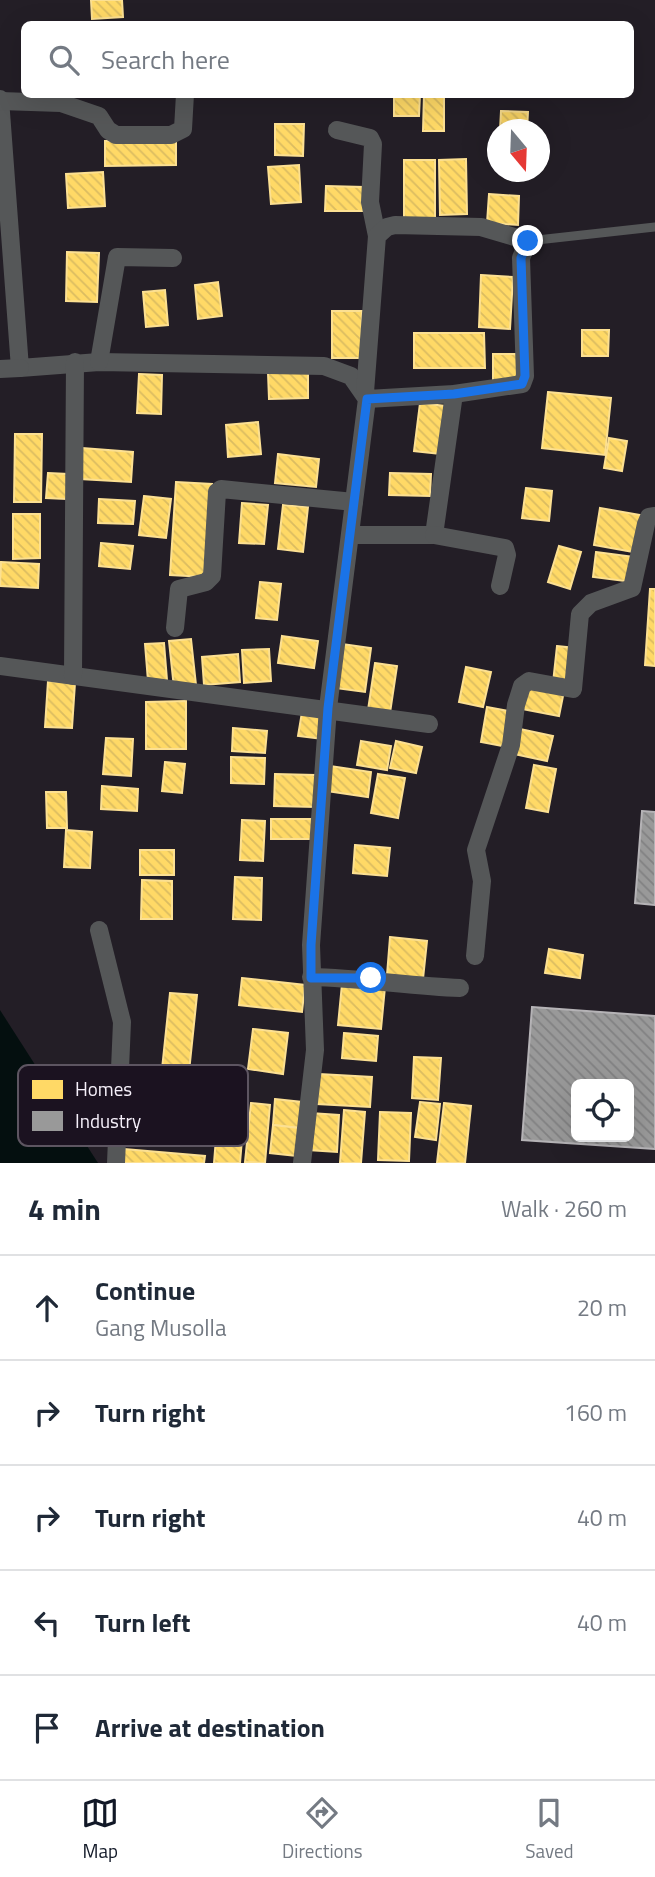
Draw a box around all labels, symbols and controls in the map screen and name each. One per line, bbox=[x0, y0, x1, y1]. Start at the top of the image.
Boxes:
search box bbox=[21, 21, 634, 98]
text: Search here bbox=[101, 40, 230, 79]
icon: search bbox=[45, 41, 83, 79]
north arrow bbox=[487, 119, 550, 182]
route end bbox=[512, 225, 543, 256]
route start bbox=[355, 962, 386, 993]
legend bbox=[18, 1065, 248, 1146]
text: Homes bbox=[75, 1074, 132, 1103]
map controls bbox=[571, 1079, 634, 1142]
button: locate bbox=[571, 1079, 634, 1142]
text: Industry bbox=[75, 1106, 141, 1135]
text: 4 min bbox=[28, 1186, 101, 1232]
text: Walk · 260 m bbox=[501, 1191, 627, 1226]
text: Continue bbox=[95, 1271, 195, 1310]
icon: ahead bbox=[28, 1289, 66, 1327]
text: 20 m bbox=[577, 1290, 627, 1325]
text: Gang Musolla bbox=[95, 1310, 226, 1345]
text: Turn right bbox=[95, 1393, 206, 1432]
icon: right bbox=[28, 1394, 66, 1432]
text: 160 m bbox=[564, 1395, 627, 1430]
text: Turn right bbox=[95, 1498, 206, 1537]
icon: right bbox=[28, 1499, 66, 1537]
text: 40 m bbox=[577, 1500, 627, 1535]
text: Turn left bbox=[95, 1603, 190, 1642]
icon: left bbox=[28, 1604, 66, 1642]
text: 40 m bbox=[577, 1605, 627, 1640]
text: Arrive at destination bbox=[95, 1708, 325, 1747]
icon: arrive bbox=[28, 1709, 66, 1747]
tab: Map bbox=[81, 1794, 119, 1865]
tab: Directions bbox=[282, 1794, 363, 1865]
tab: Saved bbox=[525, 1794, 574, 1865]

